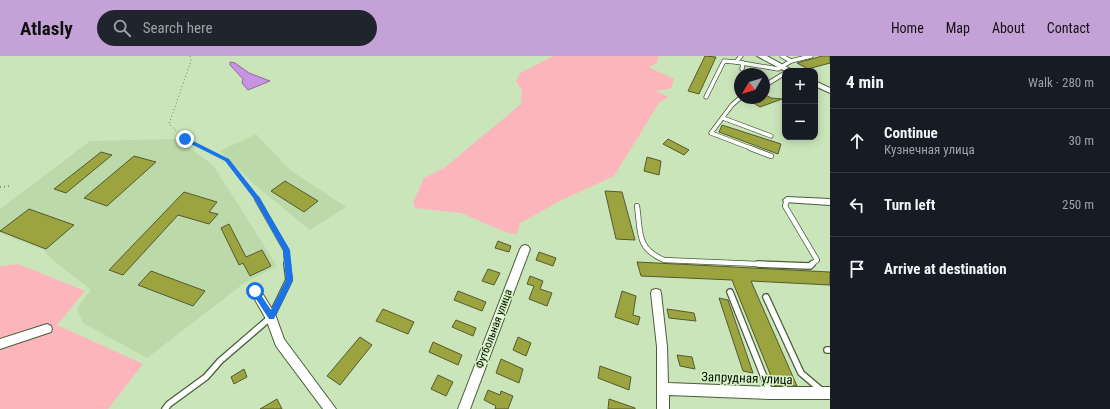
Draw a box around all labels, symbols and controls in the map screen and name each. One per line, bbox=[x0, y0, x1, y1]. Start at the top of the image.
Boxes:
search box bbox=[97, 10, 377, 46]
text: Atlasly bbox=[20, 17, 73, 40]
icon: search bbox=[111, 17, 133, 39]
text: Search here bbox=[143, 19, 212, 37]
text: Home bbox=[891, 20, 924, 36]
text: Map bbox=[946, 20, 970, 36]
text: About bbox=[992, 20, 1025, 36]
text: Contact bbox=[1047, 20, 1090, 36]
north arrow bbox=[734, 68, 770, 104]
map controls bbox=[782, 68, 818, 140]
button: + bbox=[782, 68, 818, 104]
text: 4 min bbox=[846, 72, 884, 92]
text: Walk · 280 m bbox=[1028, 75, 1094, 90]
button: − bbox=[782, 104, 818, 140]
text: Continue bbox=[884, 124, 938, 142]
route end bbox=[176, 130, 194, 148]
icon: ahead bbox=[846, 130, 868, 152]
text: 30 m bbox=[1068, 133, 1094, 148]
text: Кузнечная улица bbox=[884, 142, 975, 157]
icon: left bbox=[846, 194, 868, 216]
text: Turn left bbox=[884, 196, 935, 214]
text: 250 m bbox=[1062, 197, 1094, 212]
icon: arrive bbox=[846, 258, 868, 280]
text: Arrive at destination bbox=[884, 260, 1007, 278]
route start bbox=[246, 282, 264, 300]
street label: Футбольная улица bbox=[473, 288, 515, 370]
street label: Запрудная улица bbox=[701, 369, 793, 387]

